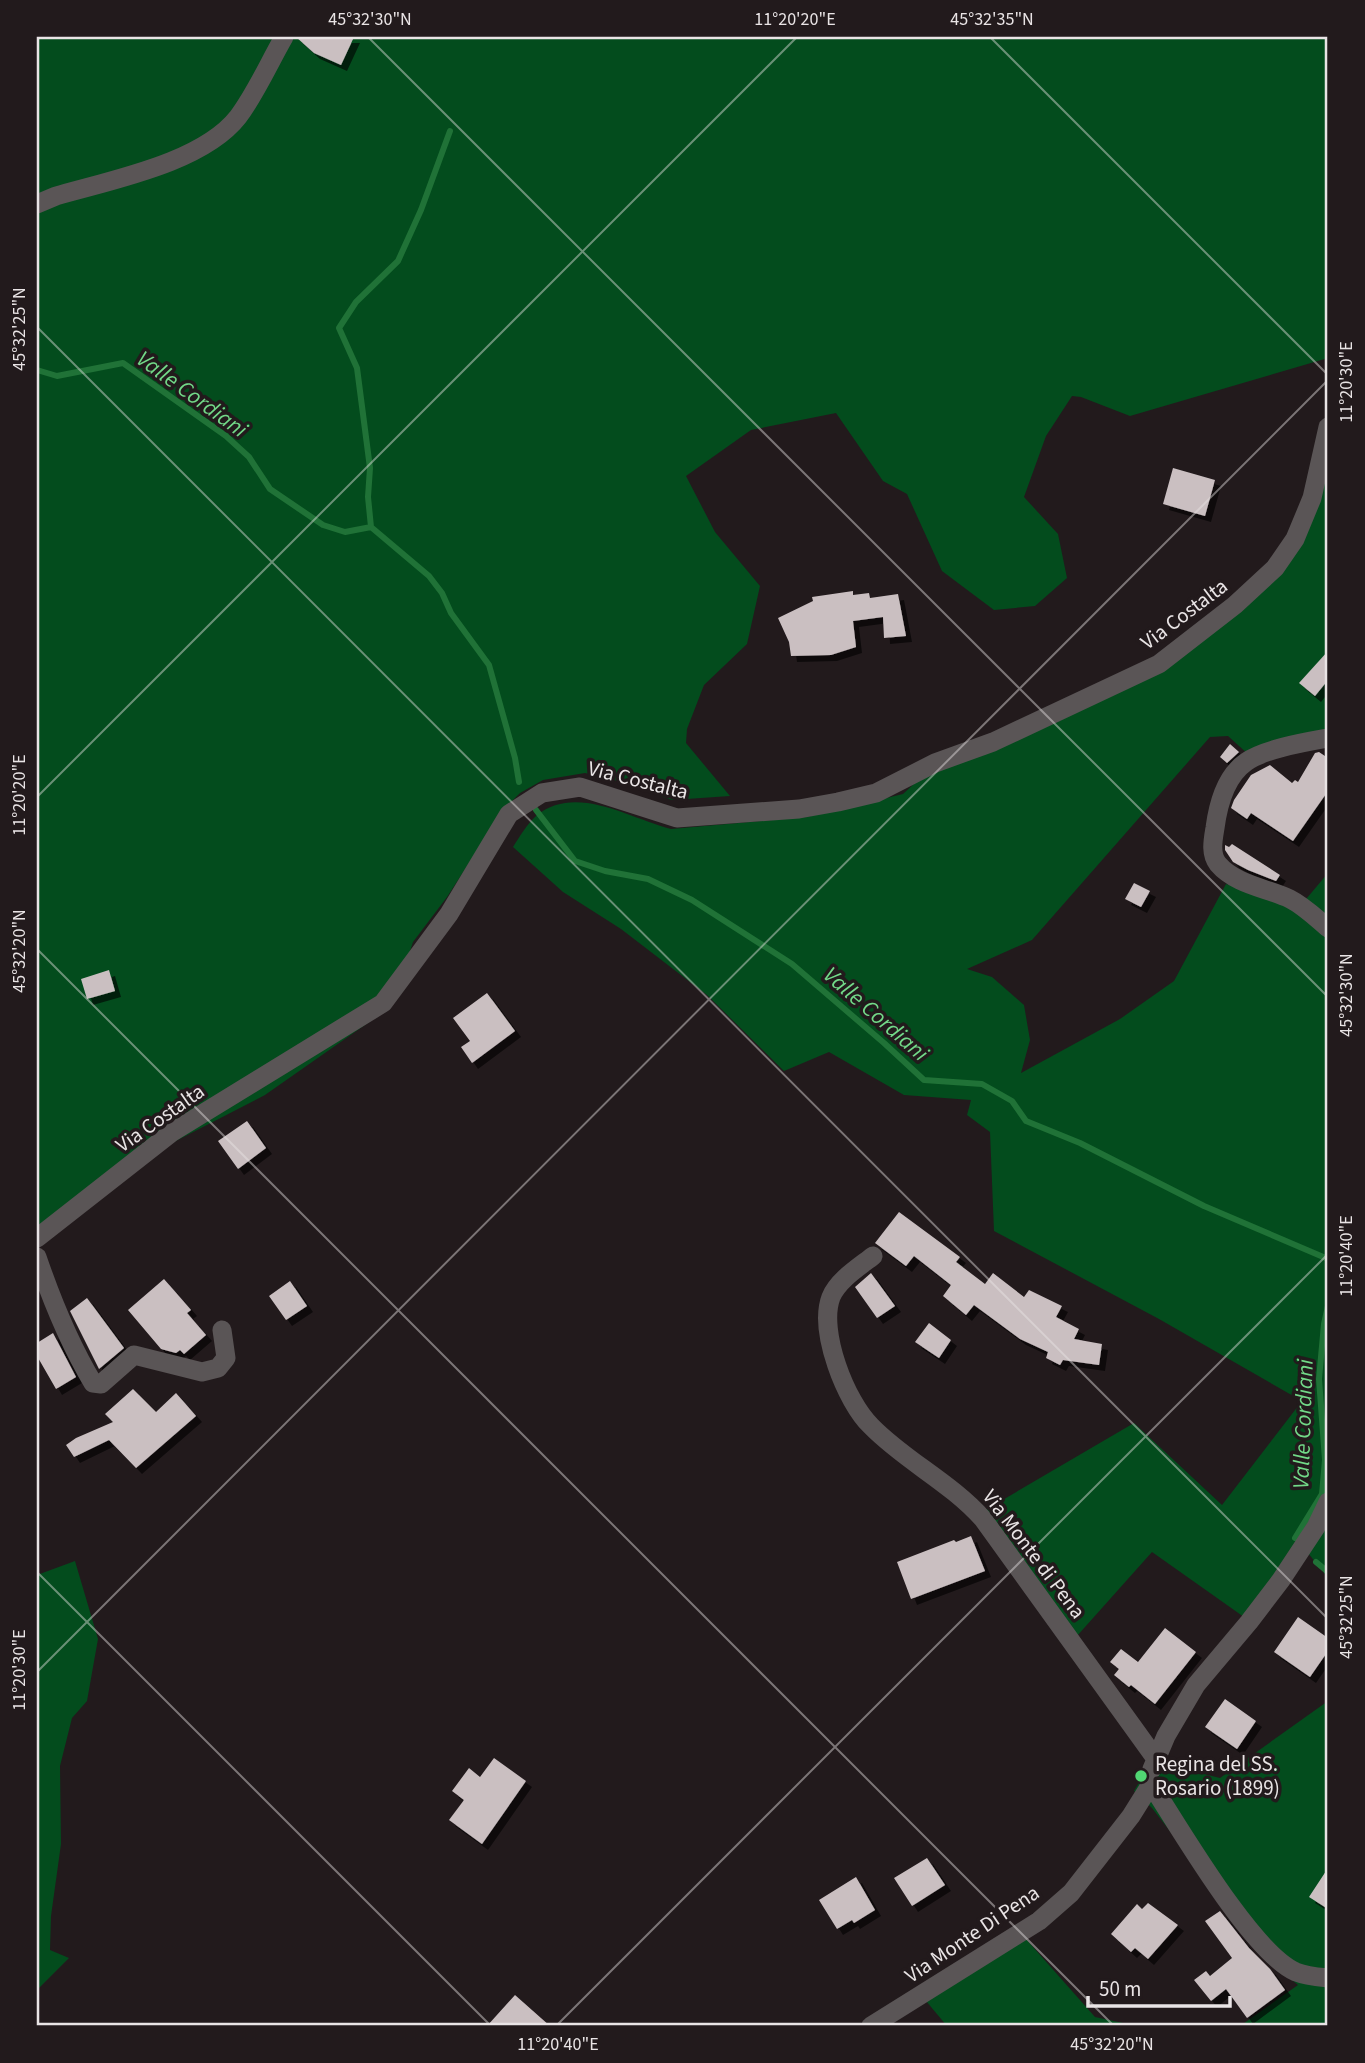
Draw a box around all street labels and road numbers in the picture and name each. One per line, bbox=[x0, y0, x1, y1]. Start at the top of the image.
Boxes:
street label: Via Costalta bbox=[1134, 571, 1234, 657]
street label: Via Costalta bbox=[585, 753, 691, 807]
street label: Via Costalta bbox=[109, 1076, 211, 1160]
street label: Via Monte di Pena bbox=[975, 1483, 1093, 1625]
street label: Via Monte Di Pena bbox=[899, 1878, 1045, 1990]

